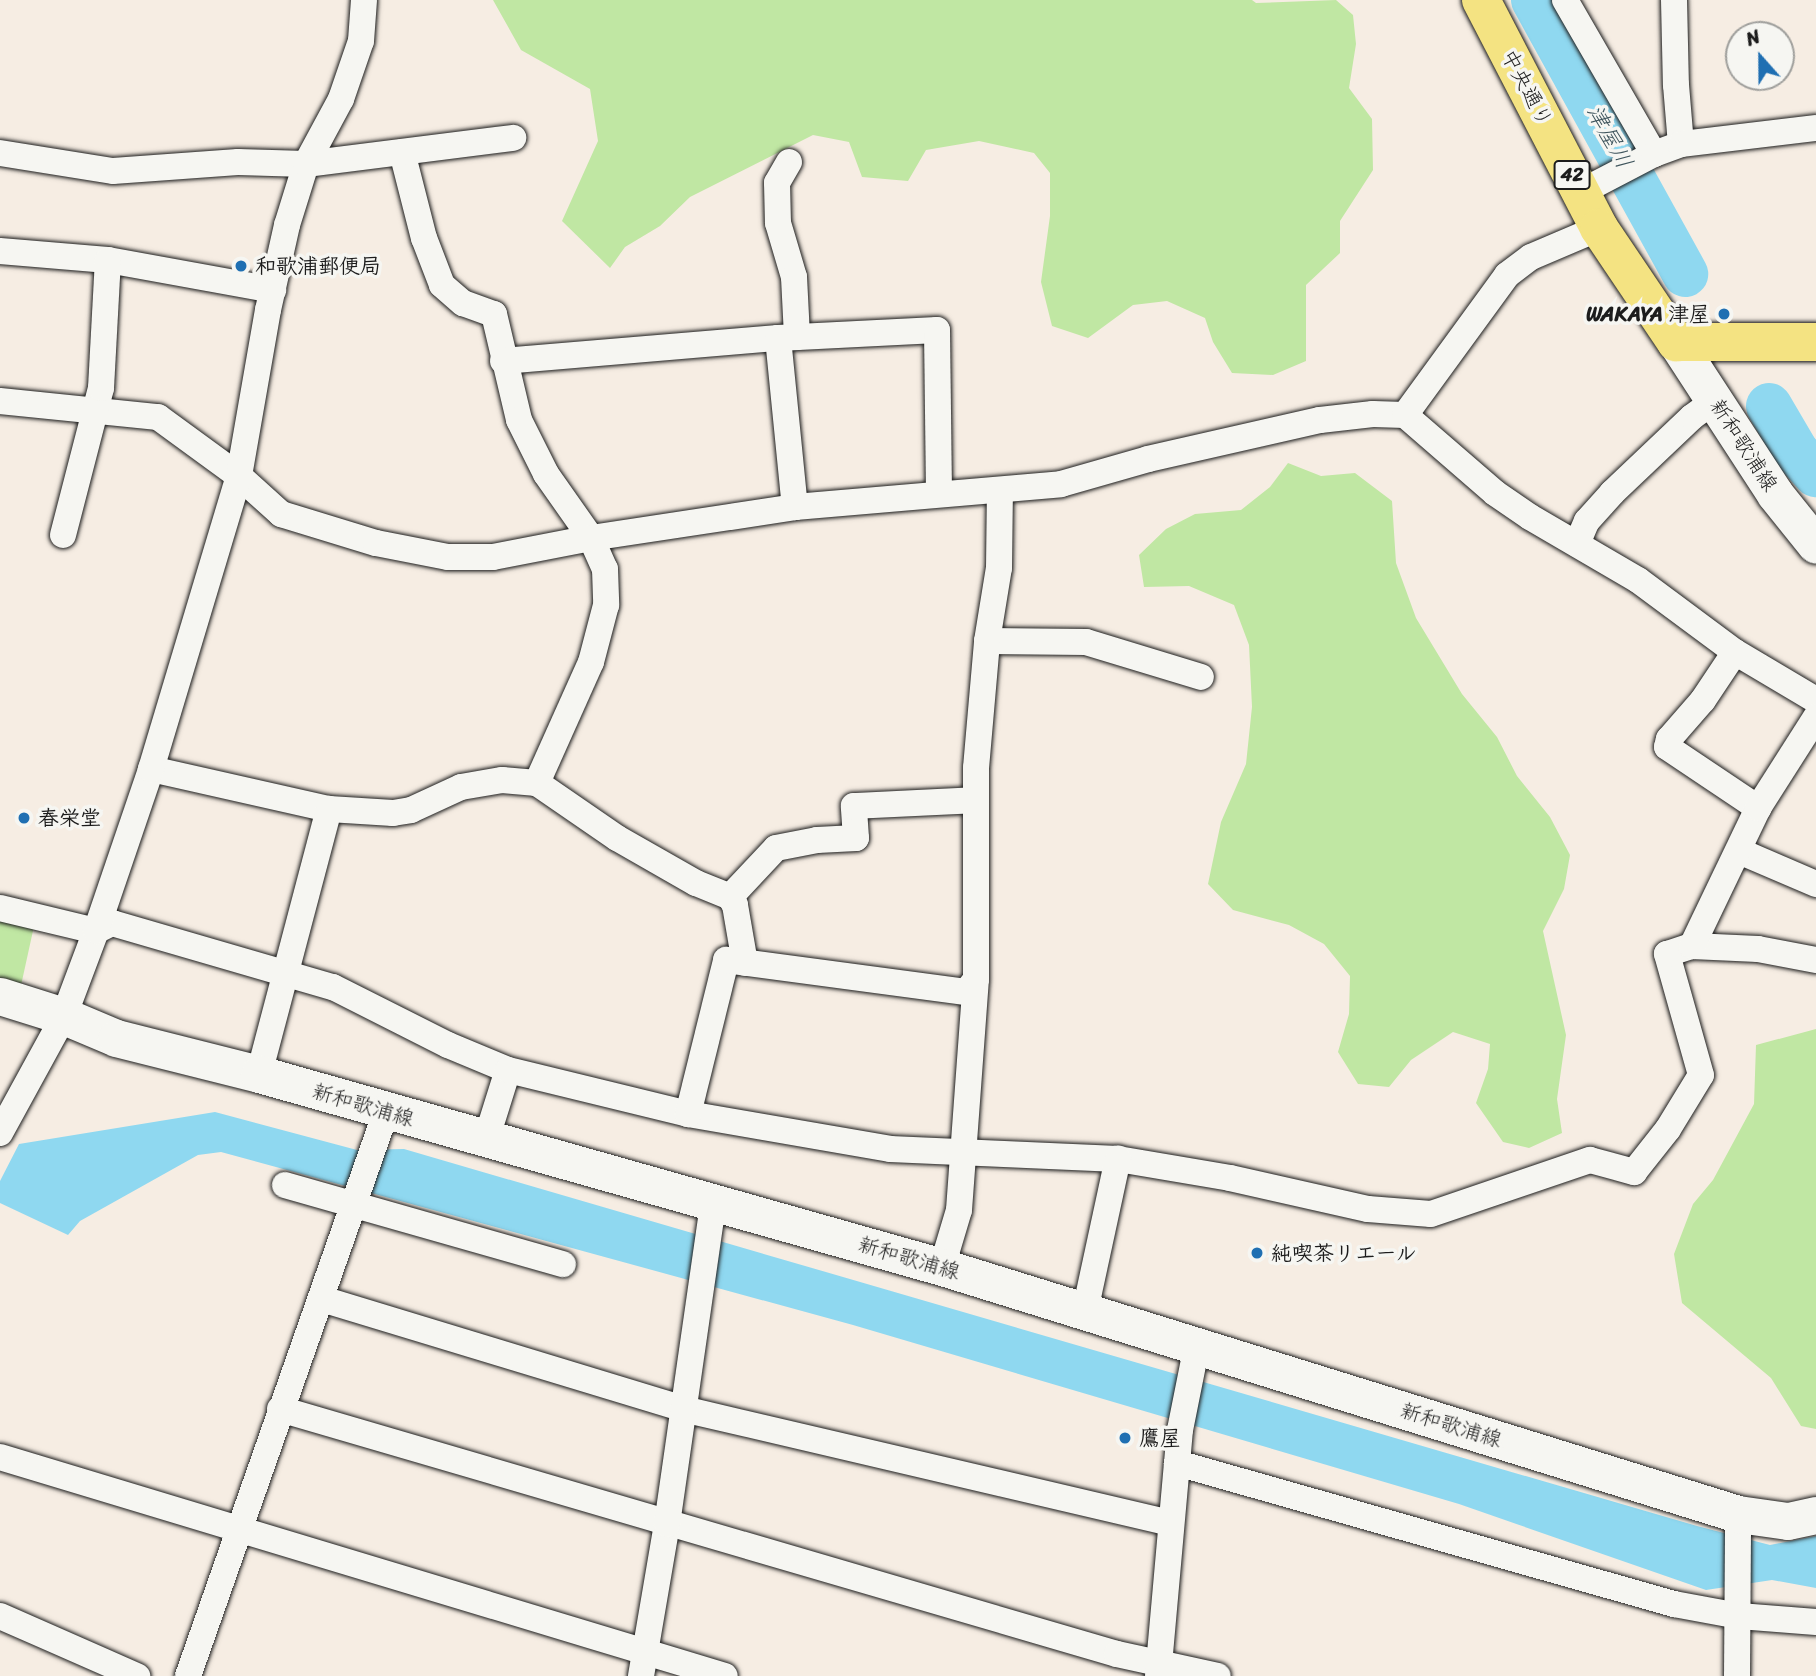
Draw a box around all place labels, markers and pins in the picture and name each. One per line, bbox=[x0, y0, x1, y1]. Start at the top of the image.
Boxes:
place label: 和歌浦郵便局 bbox=[255, 253, 381, 279]
marker: 和歌浦郵便局 bbox=[233, 258, 249, 274]
place label: WAKAYA 津屋 bbox=[1586, 301, 1710, 327]
marker: WAKAYA 津屋 bbox=[1716, 306, 1732, 322]
place label: 春栄堂 bbox=[38, 805, 101, 831]
marker: 春栄堂 bbox=[16, 810, 32, 826]
place label: 純喫茶リエール bbox=[1271, 1240, 1418, 1266]
marker: 純喫茶リエール bbox=[1249, 1245, 1265, 1261]
place label: 鷹屋 bbox=[1139, 1425, 1181, 1451]
marker: 鷹屋 bbox=[1117, 1430, 1133, 1446]

